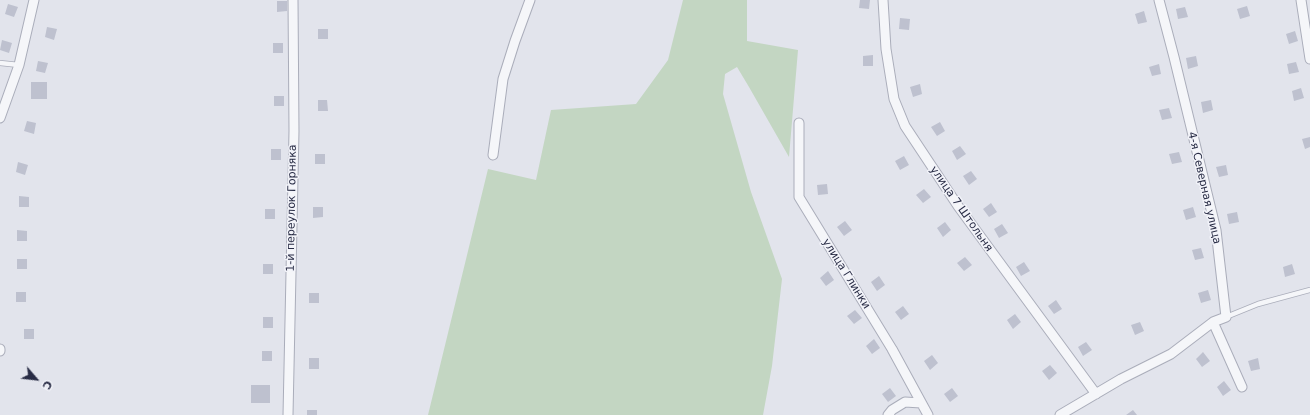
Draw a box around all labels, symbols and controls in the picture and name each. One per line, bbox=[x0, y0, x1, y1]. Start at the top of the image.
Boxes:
street label: 4-я Северная улица bbox=[1185, 131, 1223, 245]
street label: 1-й переулок Горняка bbox=[284, 144, 300, 272]
street label: улица 7 Штольня bbox=[927, 164, 995, 254]
street label: улица Глинки bbox=[819, 236, 873, 312]
north arrow bbox=[16, 359, 56, 399]
text: С bbox=[39, 378, 55, 391]

